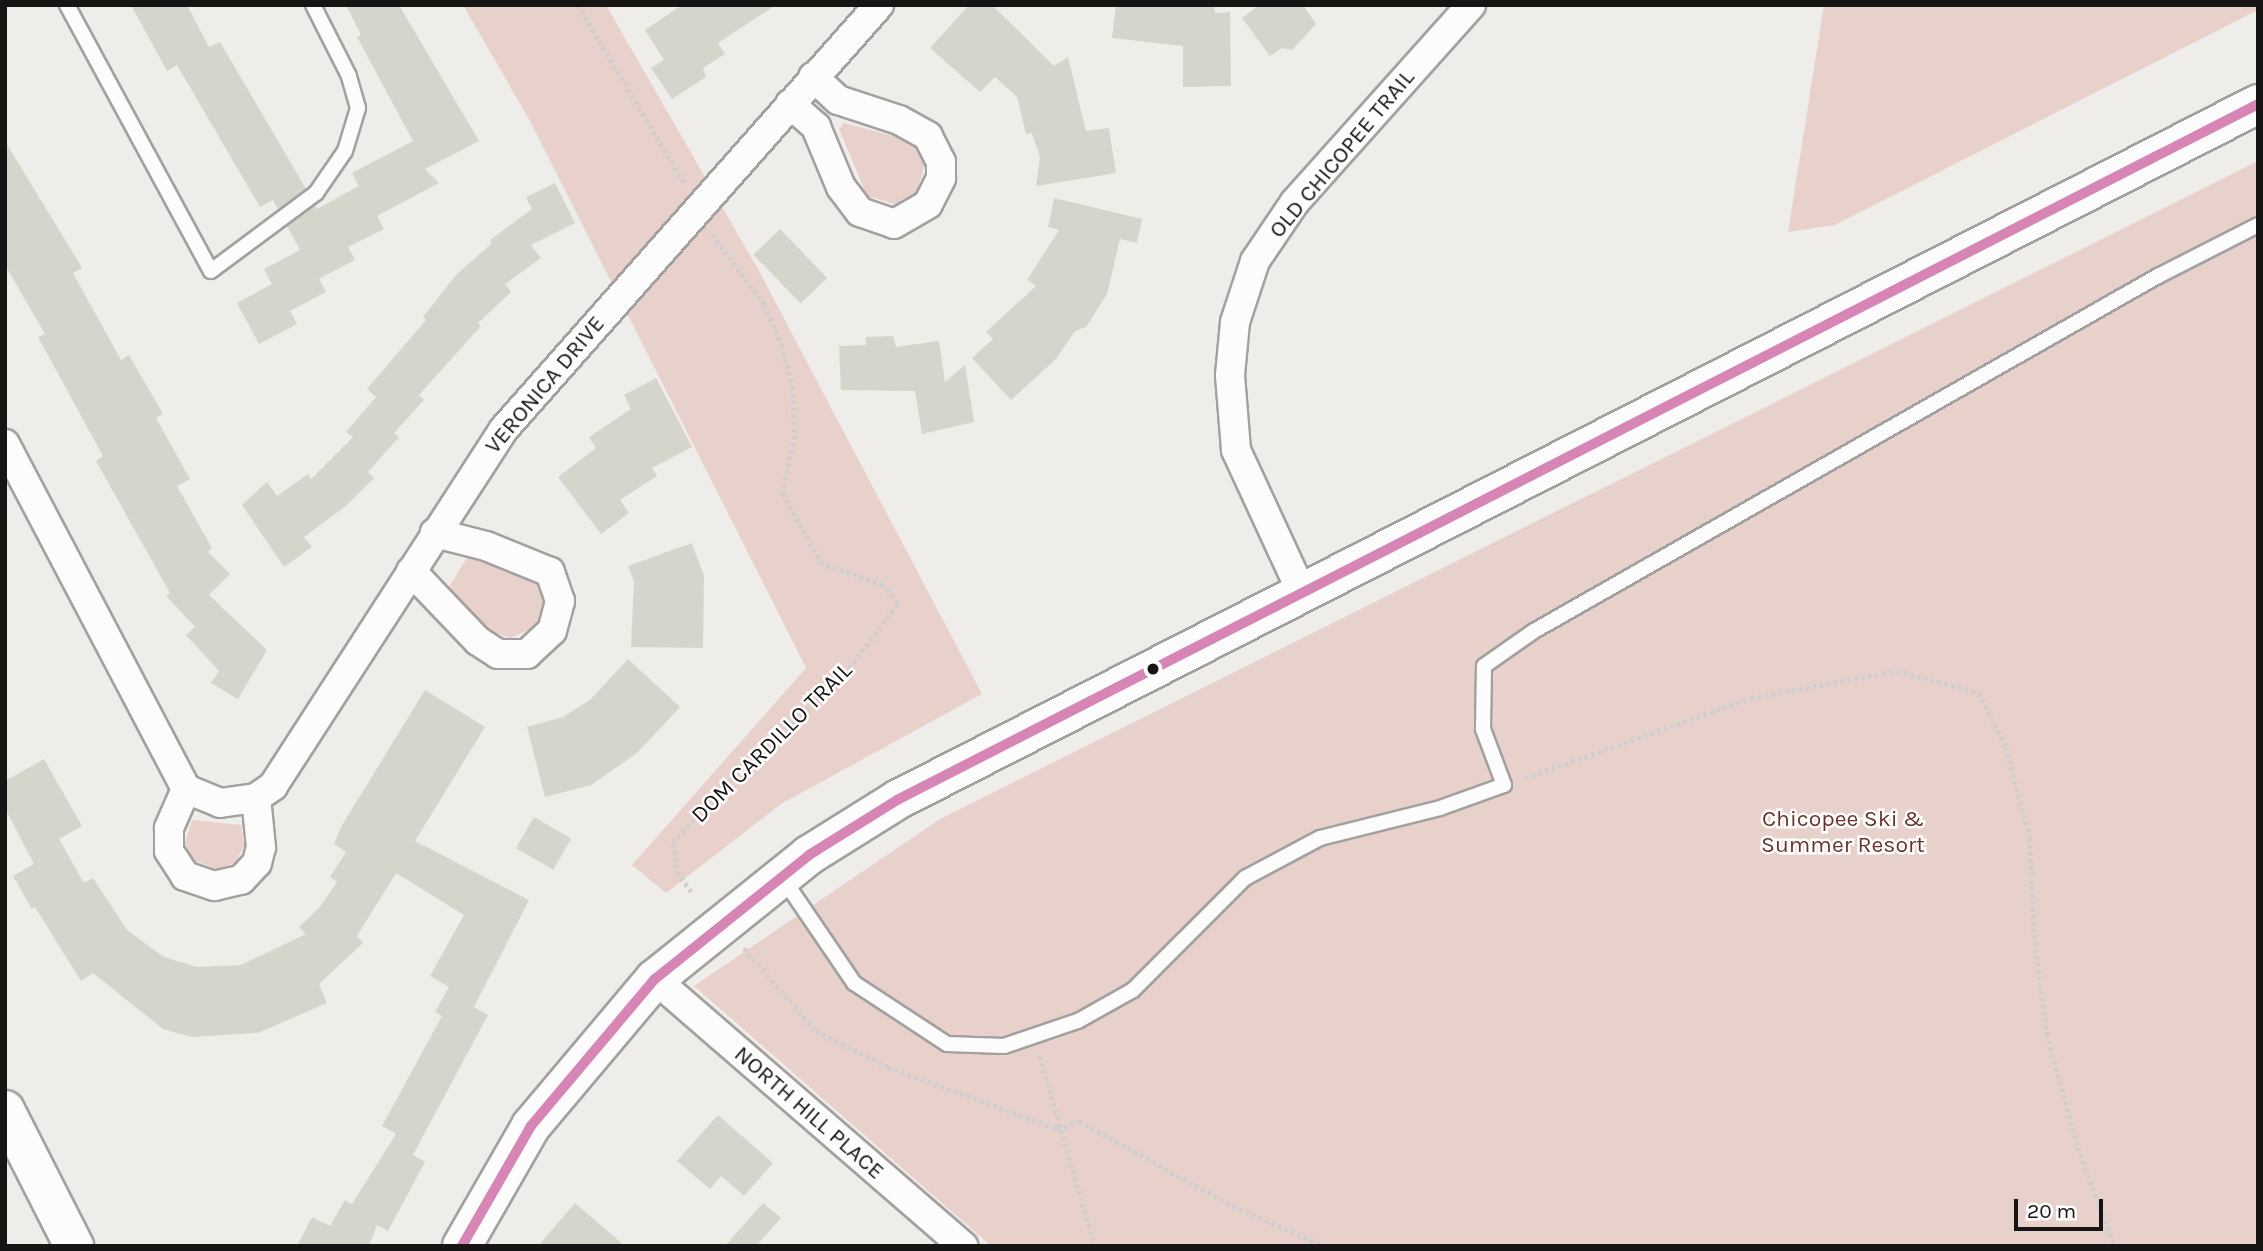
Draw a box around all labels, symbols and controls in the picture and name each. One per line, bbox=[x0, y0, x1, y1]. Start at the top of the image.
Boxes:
street label: OLD CHICOPEE TRAIL bbox=[1264, 64, 1420, 244]
street label: VERONICA DRIVE bbox=[479, 311, 611, 459]
street label: DOM CARDILLO TRAIL bbox=[686, 657, 858, 829]
unlabelled marker bbox=[1146, 662, 1160, 676]
park label: Chicopee Ski & Summer Resort bbox=[1761, 805, 1925, 859]
street label: NORTH HILL PLACE bbox=[728, 1040, 890, 1186]
scale bar bbox=[2018, 1184, 2107, 1228]
text: 20 m bbox=[2027, 1199, 2076, 1223]

